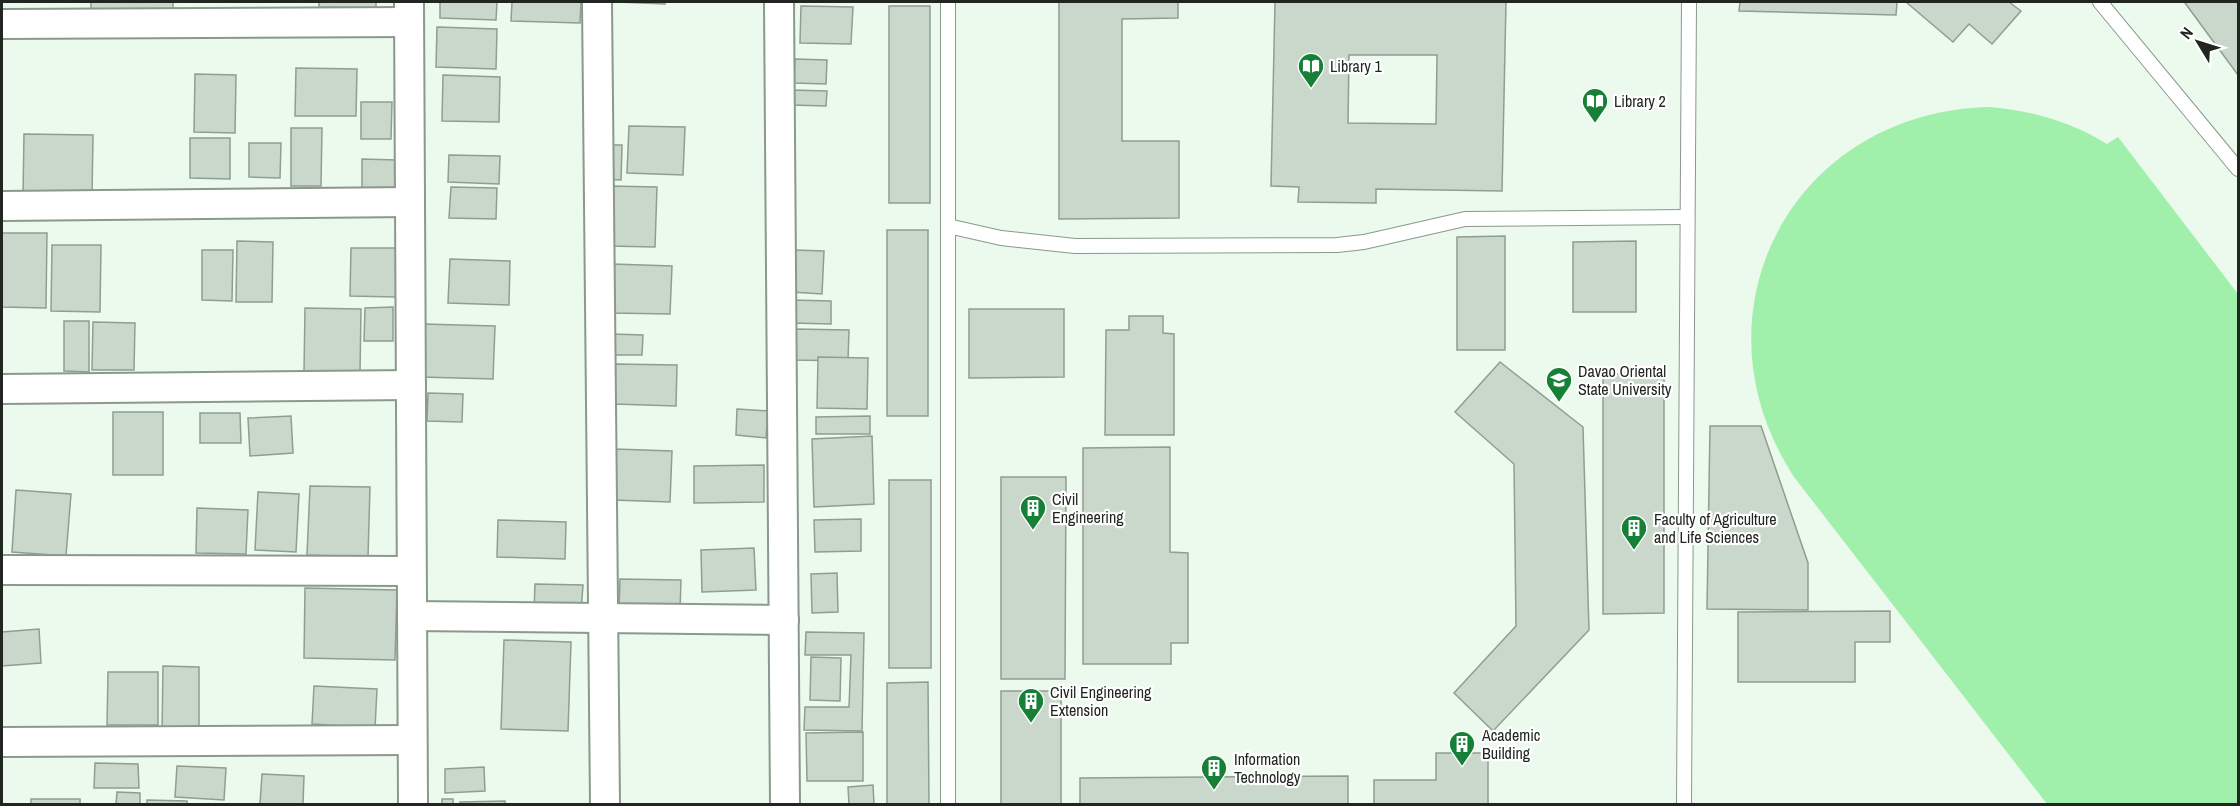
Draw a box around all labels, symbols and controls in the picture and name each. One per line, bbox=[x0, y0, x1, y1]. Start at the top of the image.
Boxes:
north arrow bbox=[2168, 12, 2228, 72]
text: N bbox=[2175, 22, 2198, 43]
library icon: Library 1 bbox=[1296, 51, 1326, 89]
place label: Library 1 bbox=[1330, 55, 1382, 77]
library icon: Library 2 bbox=[1580, 86, 1610, 124]
place label: Library 2 bbox=[1614, 90, 1666, 112]
place label: Davao Oriental State University bbox=[1578, 360, 1672, 400]
school or university icon: Davao Oriental State University bbox=[1544, 365, 1574, 403]
place label: Civil Engineering bbox=[1052, 488, 1124, 528]
building icon: Civil Engineering bbox=[1018, 493, 1048, 531]
place label: Faculty of Agriculture and Life Sciences bbox=[1654, 508, 1777, 548]
building icon: Faculty of Agriculture and Life Sciences bbox=[1619, 513, 1649, 551]
place label: Civil Engineering Extension bbox=[1050, 681, 1152, 721]
building icon: Civil Engineering Extension bbox=[1016, 686, 1046, 724]
place label: Academic Building bbox=[1481, 724, 1541, 764]
building icon: Academic Building bbox=[1447, 729, 1477, 767]
place label: Information Technology bbox=[1234, 748, 1301, 788]
building icon: Information Technology bbox=[1199, 753, 1229, 791]

